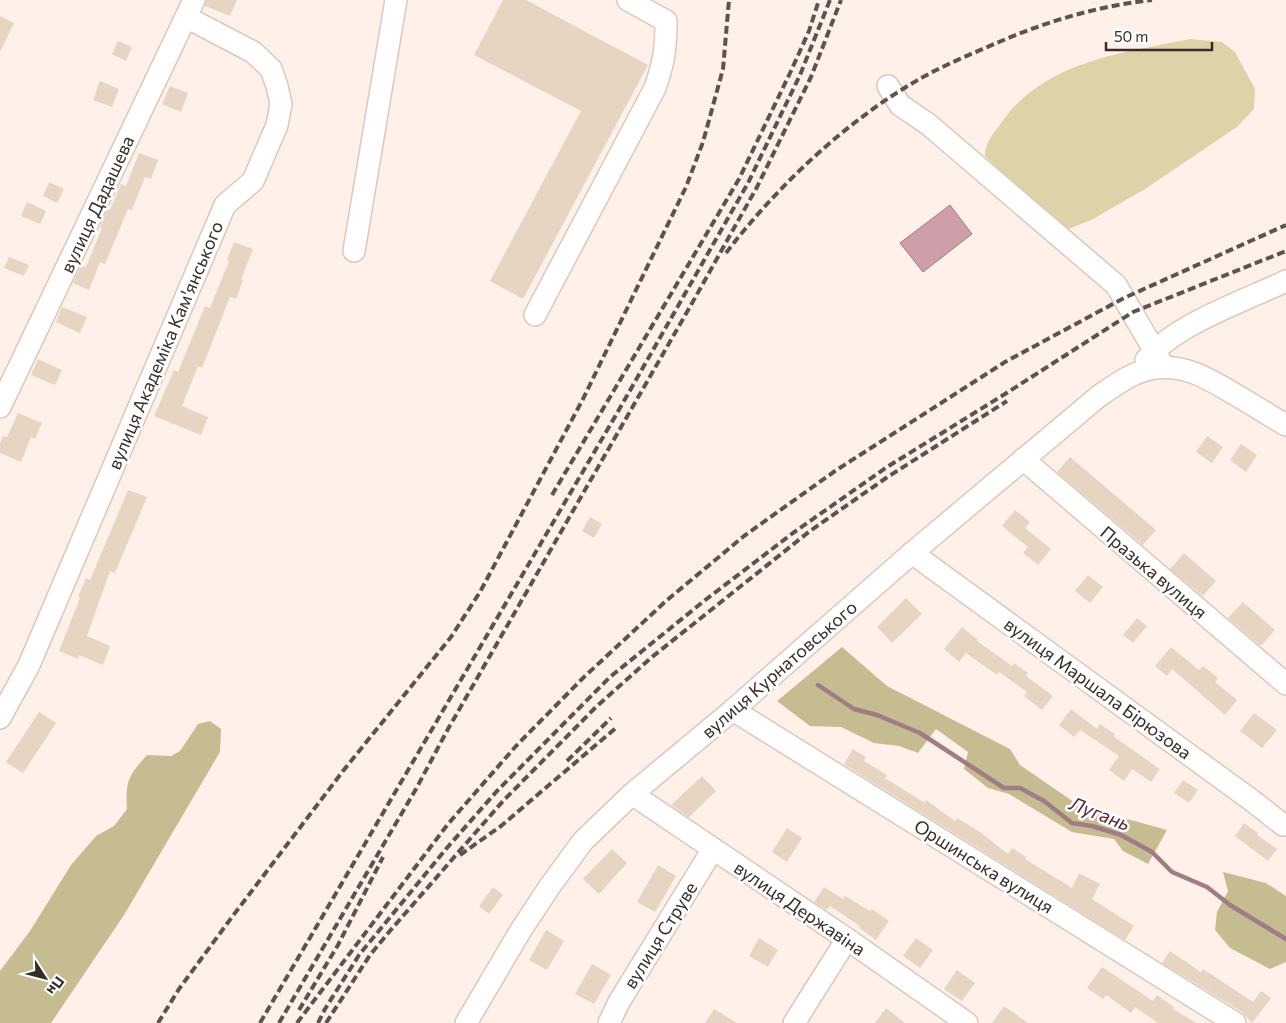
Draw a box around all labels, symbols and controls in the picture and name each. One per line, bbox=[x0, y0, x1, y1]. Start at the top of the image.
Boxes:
scale bar bbox=[1106, 20, 1212, 52]
text: 50 m bbox=[1114, 27, 1148, 45]
street label: вулиця Дадашева bbox=[56, 132, 138, 276]
street label: вулиця Академіка Кам'янського bbox=[103, 217, 227, 473]
street label: Празька вулиця bbox=[1096, 521, 1212, 623]
street label: вулиця Курнатовського bbox=[697, 596, 861, 742]
street label: вулиця Маршала Бірюзова bbox=[1000, 613, 1196, 763]
water label: Лугань bbox=[1066, 791, 1133, 835]
street label: Оршинська вулиця bbox=[910, 814, 1058, 918]
street label: вулиця Державіна bbox=[730, 856, 870, 960]
street label: вулиця Струве bbox=[618, 878, 702, 992]
north arrow bbox=[20, 953, 70, 1003]
text: Пн bbox=[44, 973, 68, 998]

